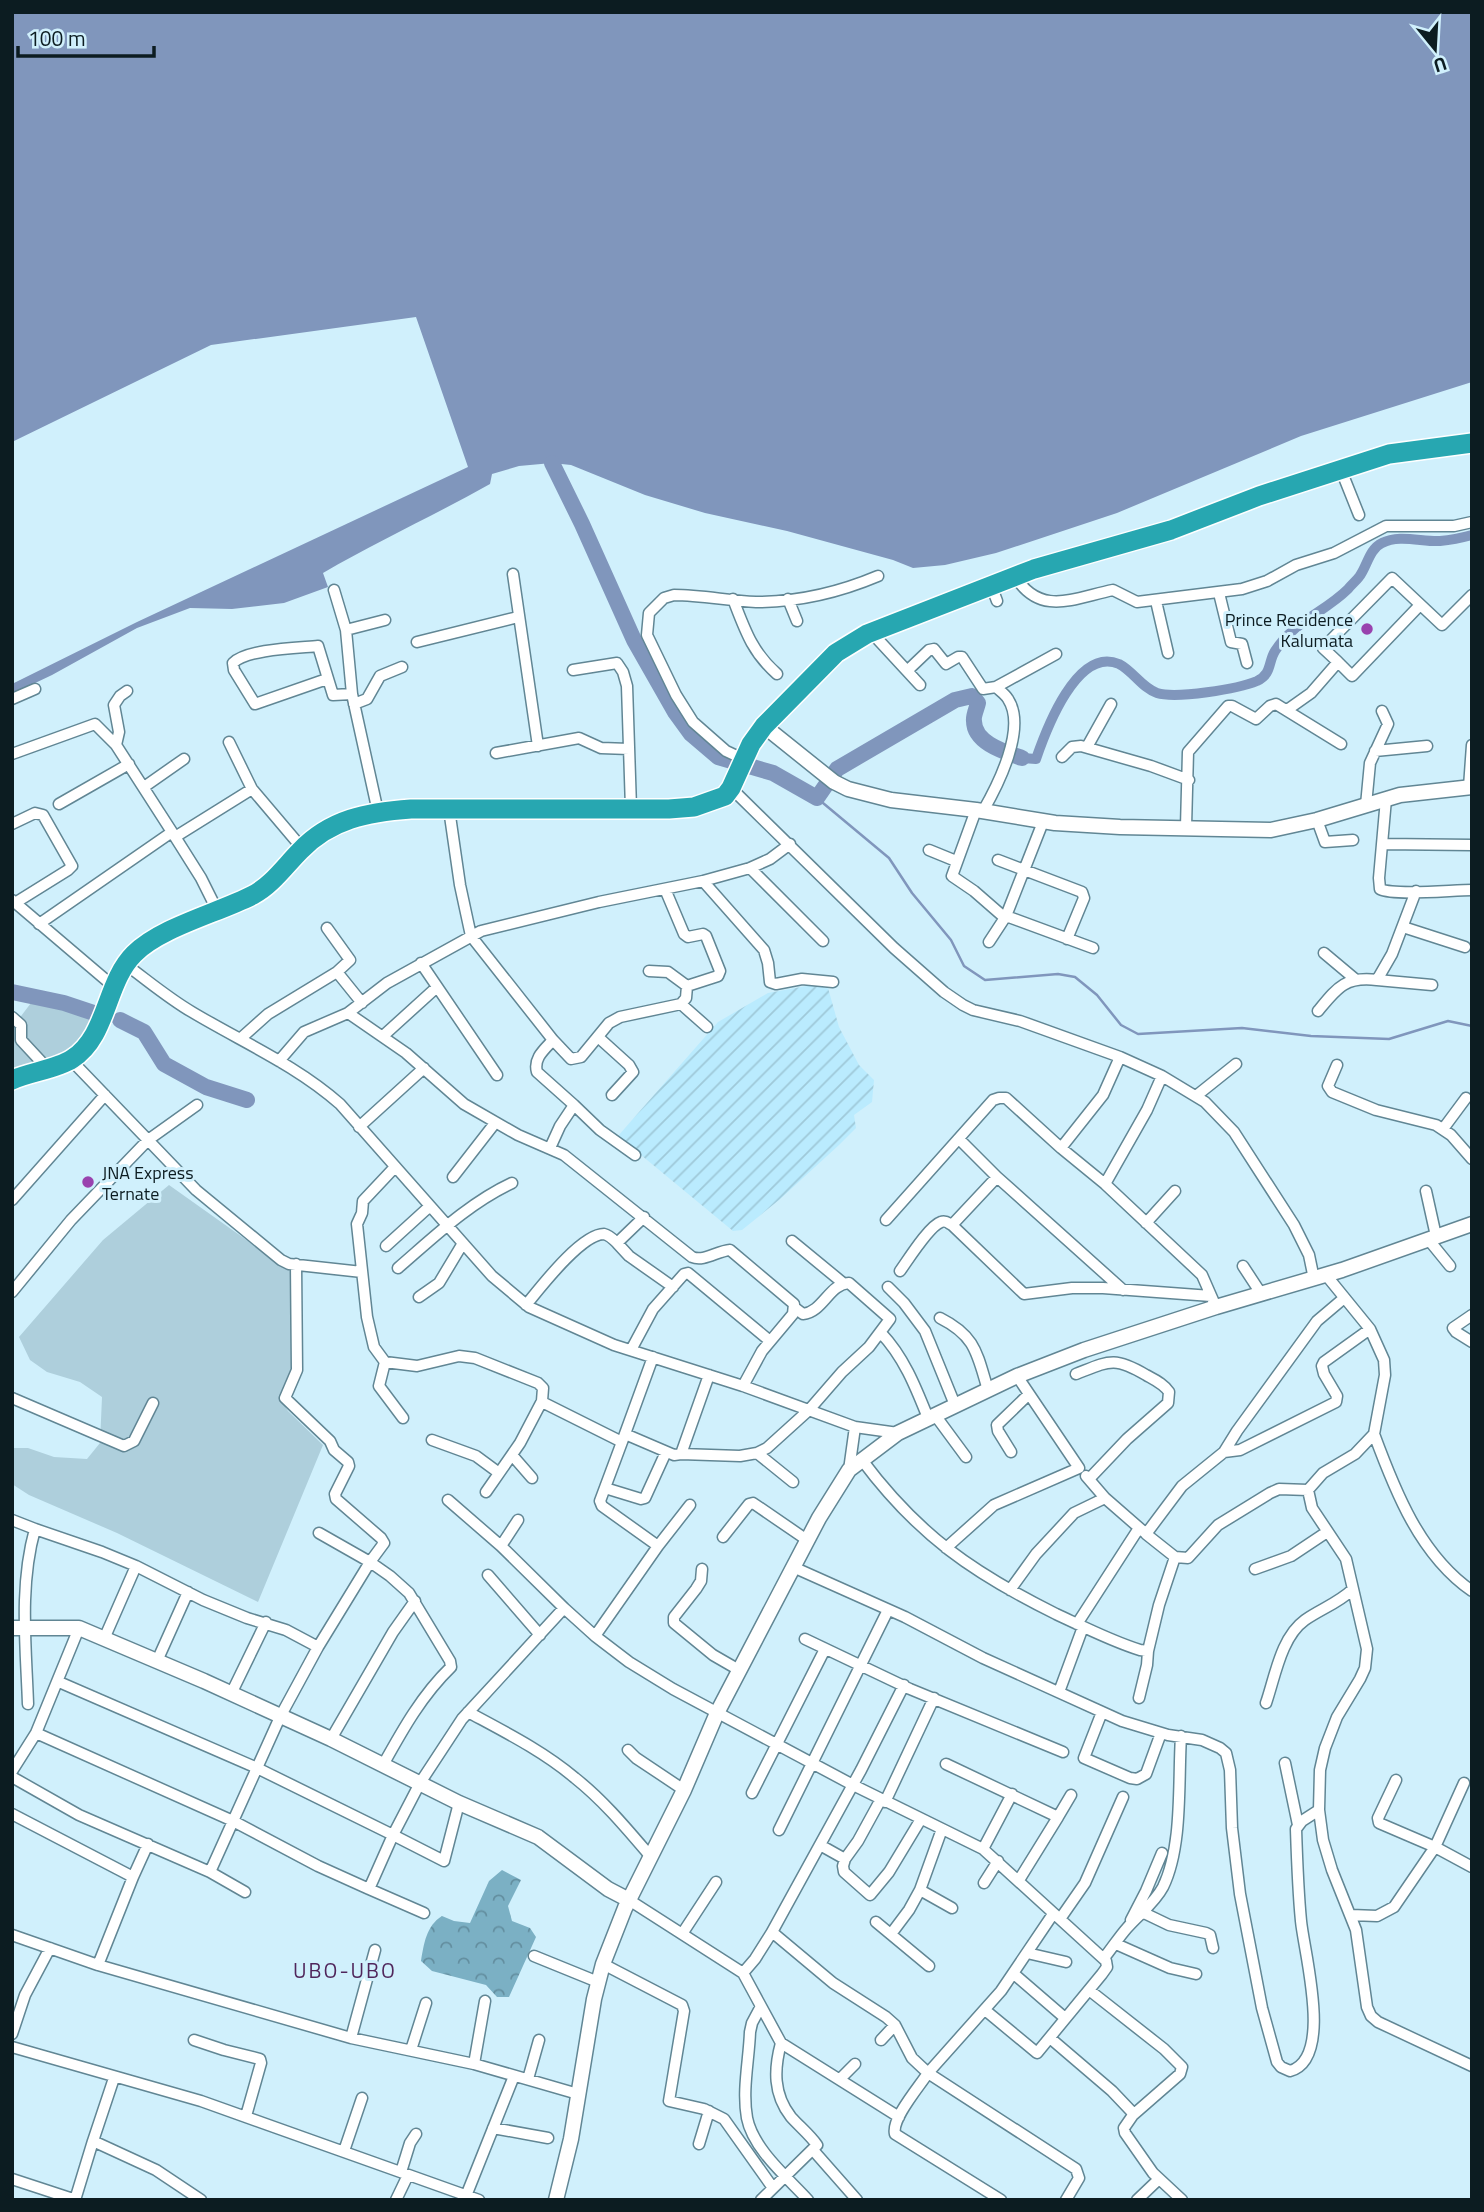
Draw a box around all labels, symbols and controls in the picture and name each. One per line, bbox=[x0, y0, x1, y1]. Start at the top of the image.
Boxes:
scale bar bbox=[18, 14, 154, 58]
north arrow bbox=[1400, 14, 1470, 84]
text: 100 m bbox=[28, 22, 85, 54]
text: U bbox=[1430, 50, 1451, 81]
place label: Prince Recidence Kalumata bbox=[1225, 606, 1353, 654]
marker: Prince Recidence Kalumata bbox=[1359, 621, 1375, 637]
place label: JNA Express Ternate bbox=[102, 1159, 194, 1207]
marker: JNA Express Ternate bbox=[80, 1174, 96, 1190]
district label: UBO-UBO bbox=[293, 1954, 397, 1986]

